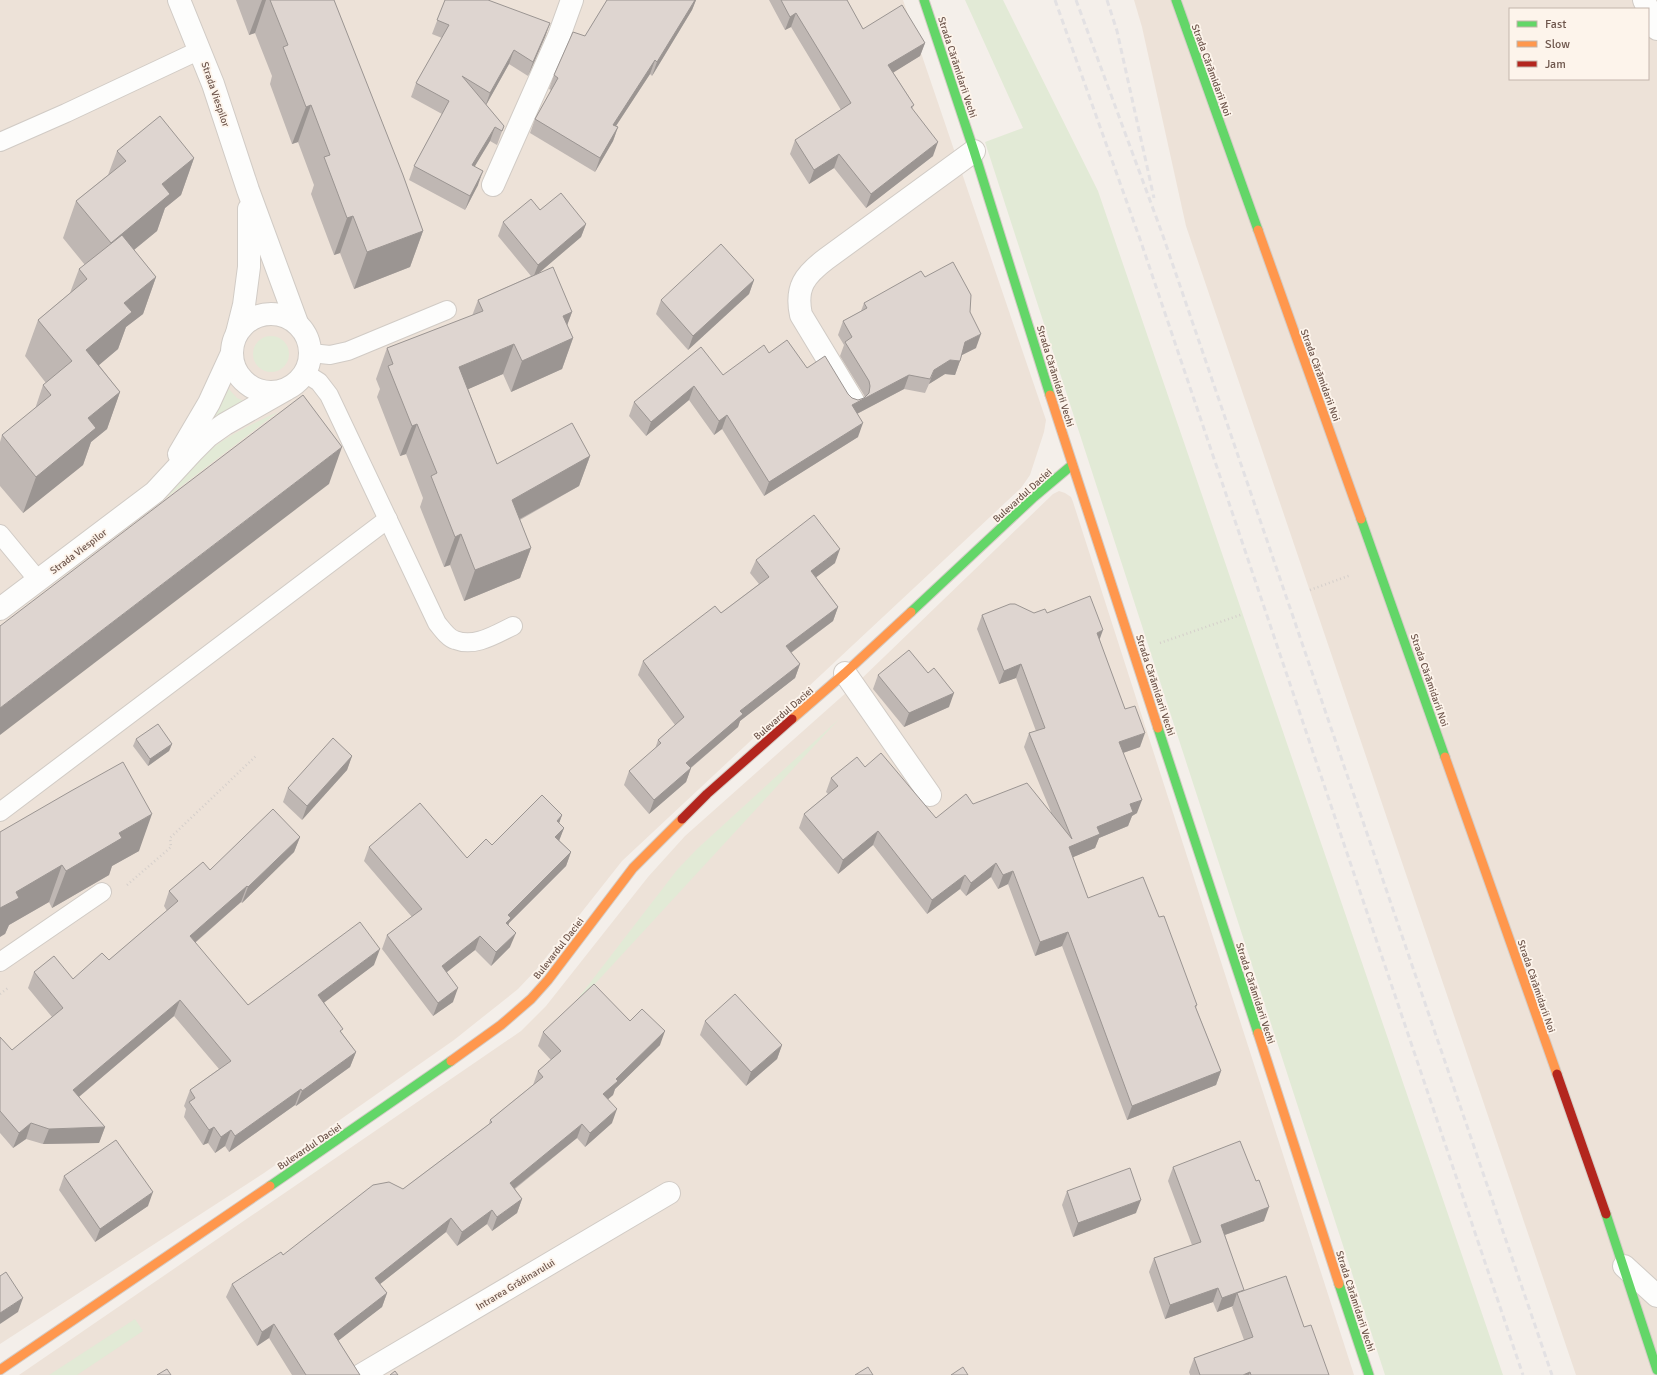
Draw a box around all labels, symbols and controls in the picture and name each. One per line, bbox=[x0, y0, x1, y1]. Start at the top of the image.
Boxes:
legend bbox=[1509, 8, 1649, 80]
street label: Strada Cărămidarii Vechi bbox=[935, 15, 979, 119]
text: Fast bbox=[1545, 17, 1566, 32]
street label: Strada Cărămidarii Noi bbox=[1189, 23, 1233, 118]
text: Slow bbox=[1545, 37, 1570, 52]
text: Jam bbox=[1545, 57, 1566, 72]
street label: Strada Viespilor bbox=[198, 60, 232, 129]
street label: Strada Cărămidarii Vechi bbox=[1034, 324, 1076, 429]
street label: Strada Cărămidarii Noi bbox=[1298, 328, 1342, 423]
street label: Bulevardul Daciei bbox=[991, 466, 1055, 525]
street label: Strada Viespilor bbox=[48, 526, 110, 577]
street label: Strada Cărămidarii Noi bbox=[1408, 632, 1451, 728]
street label: Strada Cărămidarii Vechi bbox=[1133, 633, 1177, 737]
street label: Bulevardul Daciei bbox=[751, 685, 816, 743]
street label: Bulevardul Daciei bbox=[531, 915, 587, 982]
street label: Strada Cărămidarii Noi bbox=[1515, 938, 1558, 1034]
street label: Strada Cărămidarii Vechi bbox=[1233, 941, 1277, 1045]
street label: Bulevardul Daciei bbox=[275, 1121, 344, 1173]
street label: Strada Cărămidarii Vechi bbox=[1333, 1249, 1377, 1353]
street label: Intrarea Grădinarului bbox=[474, 1257, 557, 1313]

